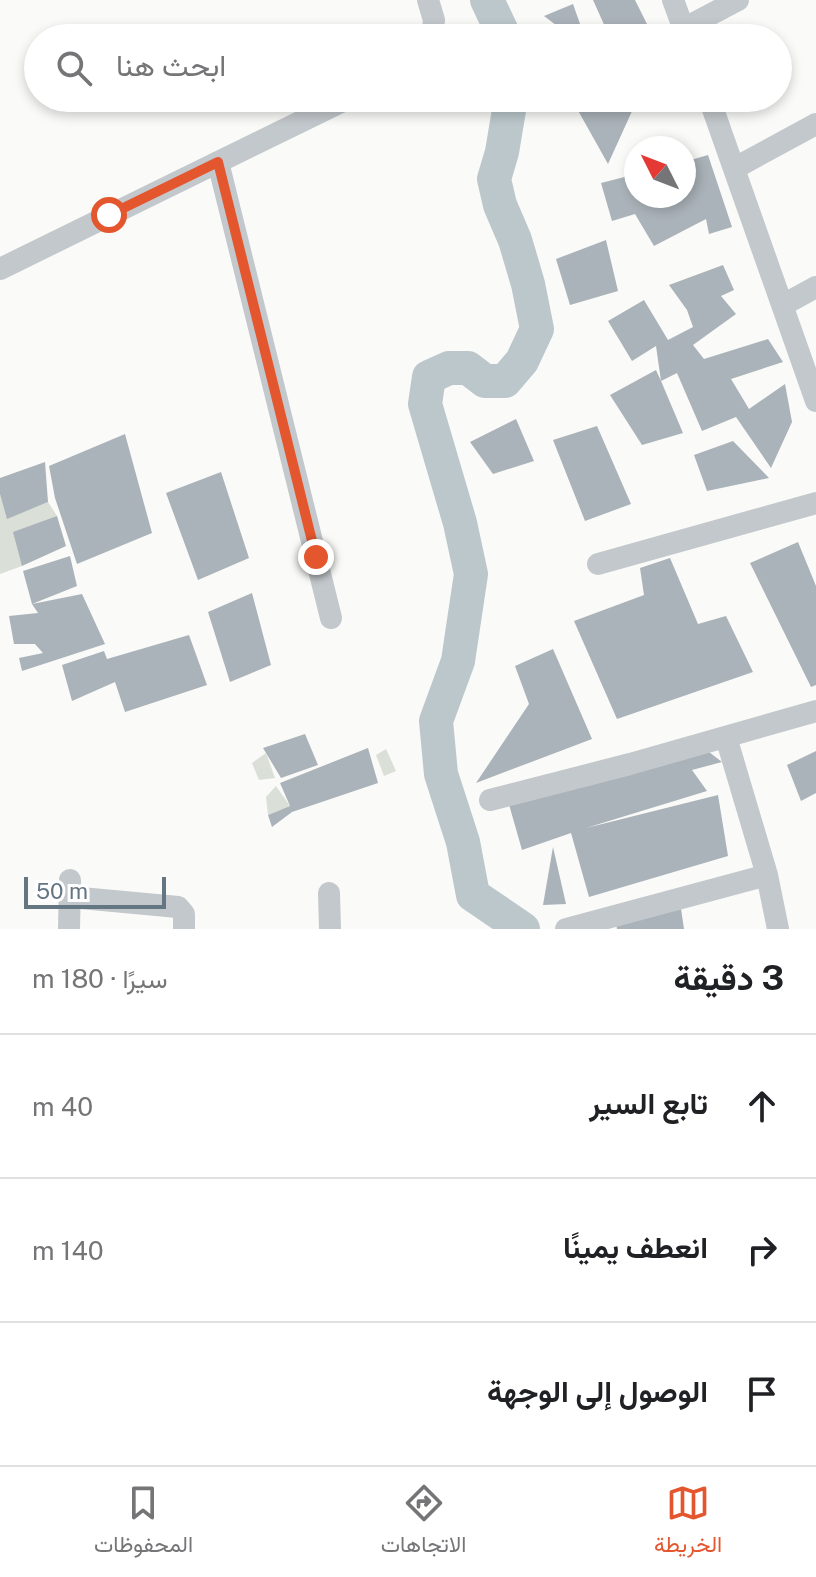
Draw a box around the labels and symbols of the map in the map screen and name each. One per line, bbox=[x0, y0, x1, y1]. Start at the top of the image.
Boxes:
north arrow bbox=[624, 136, 696, 208]
route start bbox=[91, 197, 127, 233]
route end bbox=[298, 539, 334, 575]
scale bar bbox=[24, 873, 166, 909]

